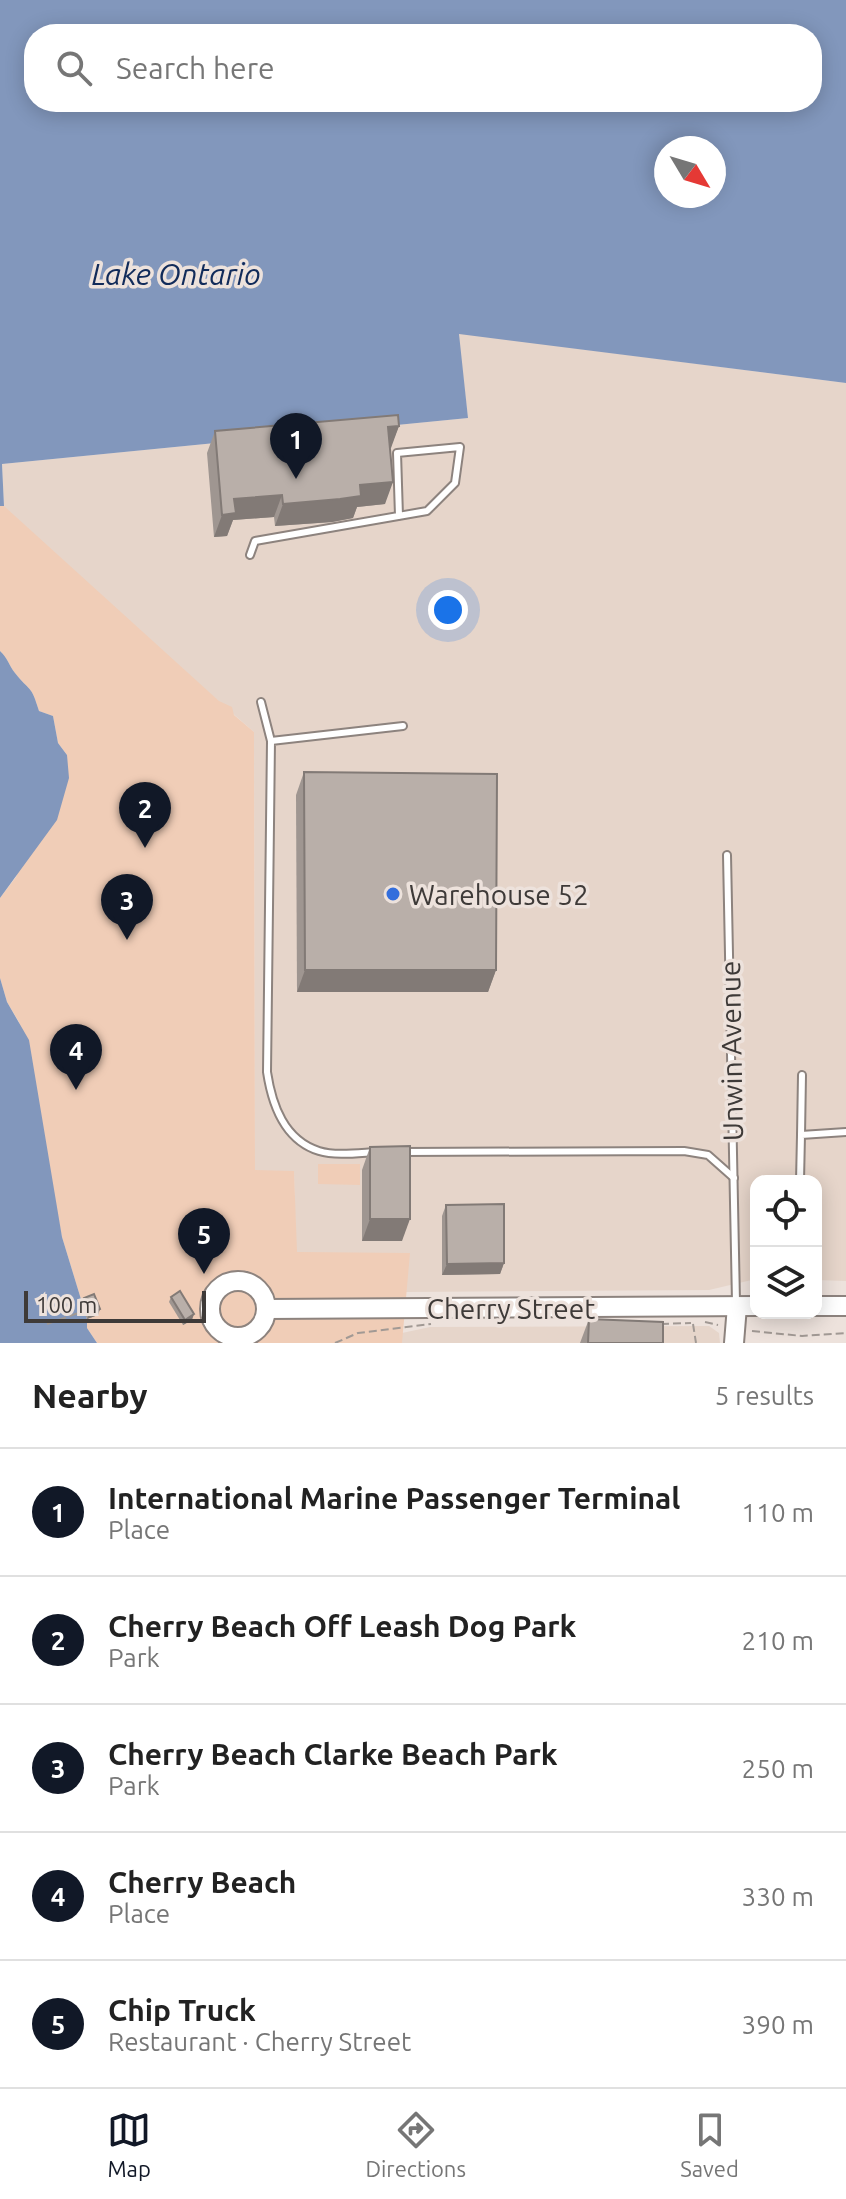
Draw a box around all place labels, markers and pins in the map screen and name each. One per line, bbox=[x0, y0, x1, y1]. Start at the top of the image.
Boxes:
pin: 1 bbox=[270, 413, 322, 479]
pin: 2 bbox=[119, 782, 171, 848]
pin: 3 bbox=[101, 874, 153, 940]
place label: Warehouse 52 bbox=[409, 879, 589, 910]
marker: Warehouse 52 bbox=[384, 885, 402, 903]
pin: 4 bbox=[50, 1024, 102, 1090]
pin: 5 bbox=[178, 1208, 230, 1274]

